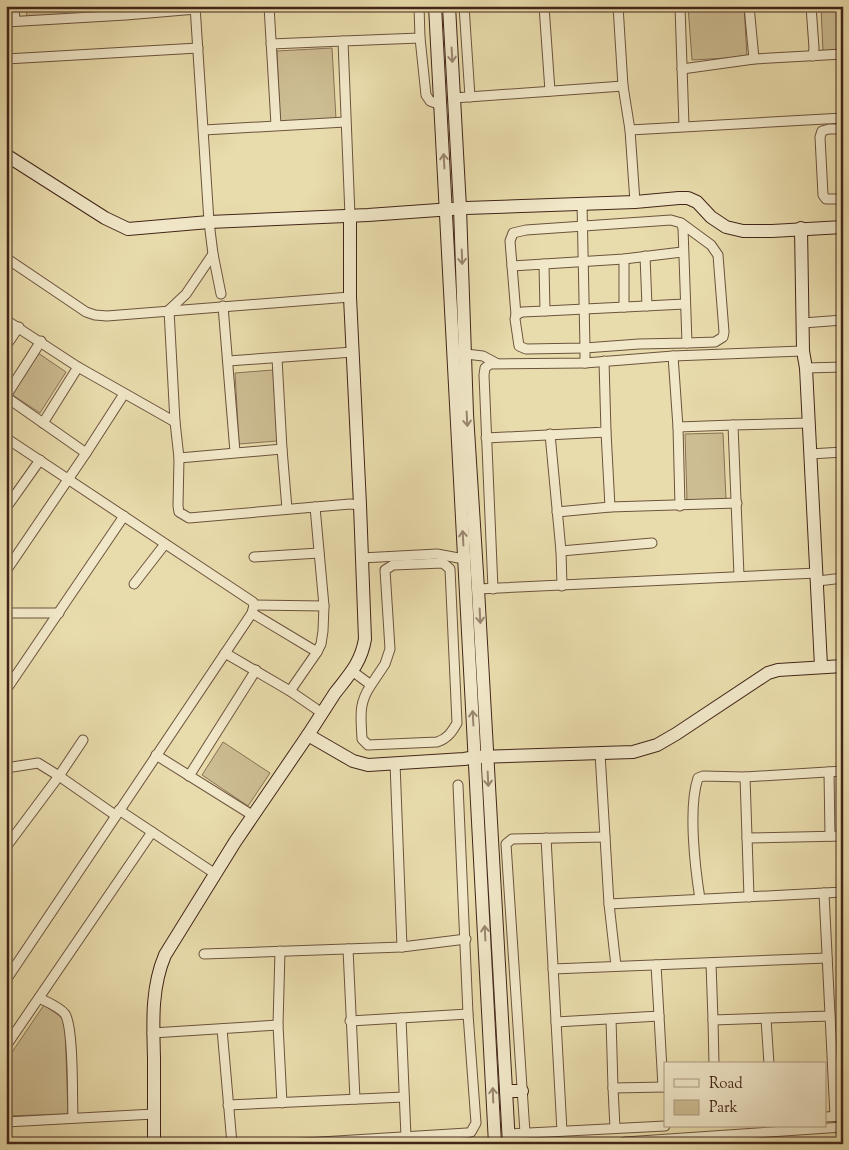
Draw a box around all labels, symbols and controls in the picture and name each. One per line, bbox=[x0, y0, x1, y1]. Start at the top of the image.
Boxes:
one-way arrow bbox=[447, 47, 456, 63]
one-way arrow bbox=[439, 153, 448, 169]
one-way arrow bbox=[457, 248, 467, 265]
one-way arrow bbox=[463, 411, 472, 427]
one-way arrow bbox=[458, 531, 467, 547]
one-way arrow bbox=[475, 608, 484, 624]
one-way arrow bbox=[469, 710, 478, 726]
one-way arrow bbox=[484, 770, 493, 786]
one-way arrow bbox=[481, 925, 490, 941]
legend bbox=[664, 1062, 826, 1128]
text: Road bbox=[709, 1074, 743, 1095]
one-way arrow bbox=[489, 1087, 498, 1103]
text: Park bbox=[709, 1098, 738, 1119]

